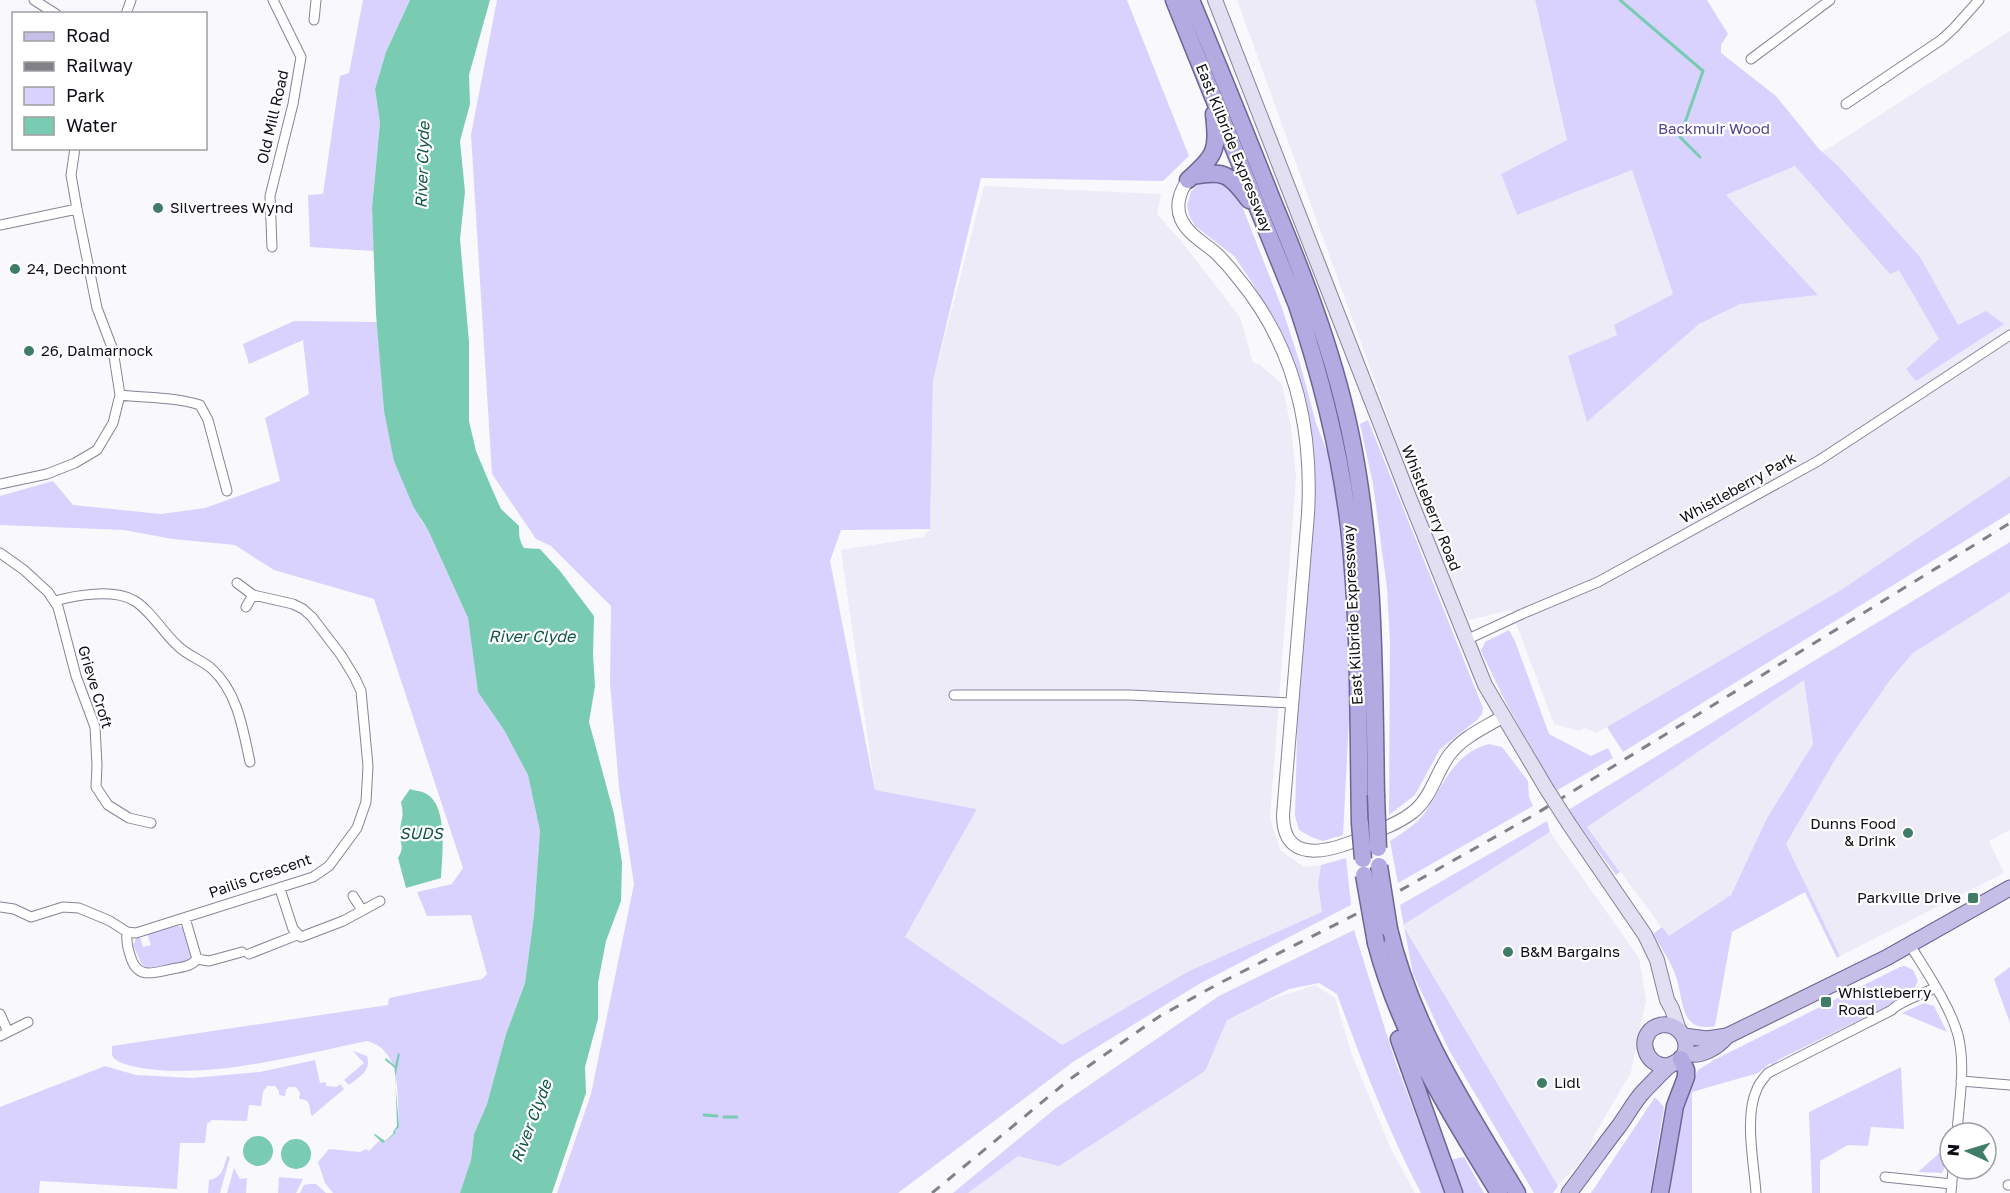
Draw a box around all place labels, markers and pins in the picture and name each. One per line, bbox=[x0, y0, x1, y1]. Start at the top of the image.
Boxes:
place label: Silvertrees Wynd bbox=[170, 198, 293, 216]
marker: Silvertrees Wynd bbox=[151, 201, 165, 215]
place label: 24, Dechmont bbox=[27, 259, 127, 277]
marker: 24, Dechmont bbox=[8, 262, 22, 276]
place label: 26, Dalmarnock bbox=[41, 341, 154, 359]
marker: 26, Dalmarnock bbox=[22, 344, 36, 358]
place label: Dunns Food & Drink bbox=[1810, 814, 1897, 849]
marker: Dunns Food & Drink bbox=[1901, 826, 1915, 840]
place label: Parkville Drive bbox=[1857, 888, 1961, 906]
marker: Parkville Drive bbox=[1966, 891, 1980, 905]
place label: B&M Bargains bbox=[1520, 942, 1620, 960]
marker: B&M Bargains bbox=[1501, 945, 1515, 959]
place label: Whistleberry Road bbox=[1838, 983, 1932, 1018]
marker: Whistleberry Road bbox=[1819, 995, 1833, 1009]
place label: Lidl bbox=[1554, 1073, 1581, 1091]
marker: Lidl bbox=[1535, 1076, 1549, 1090]

